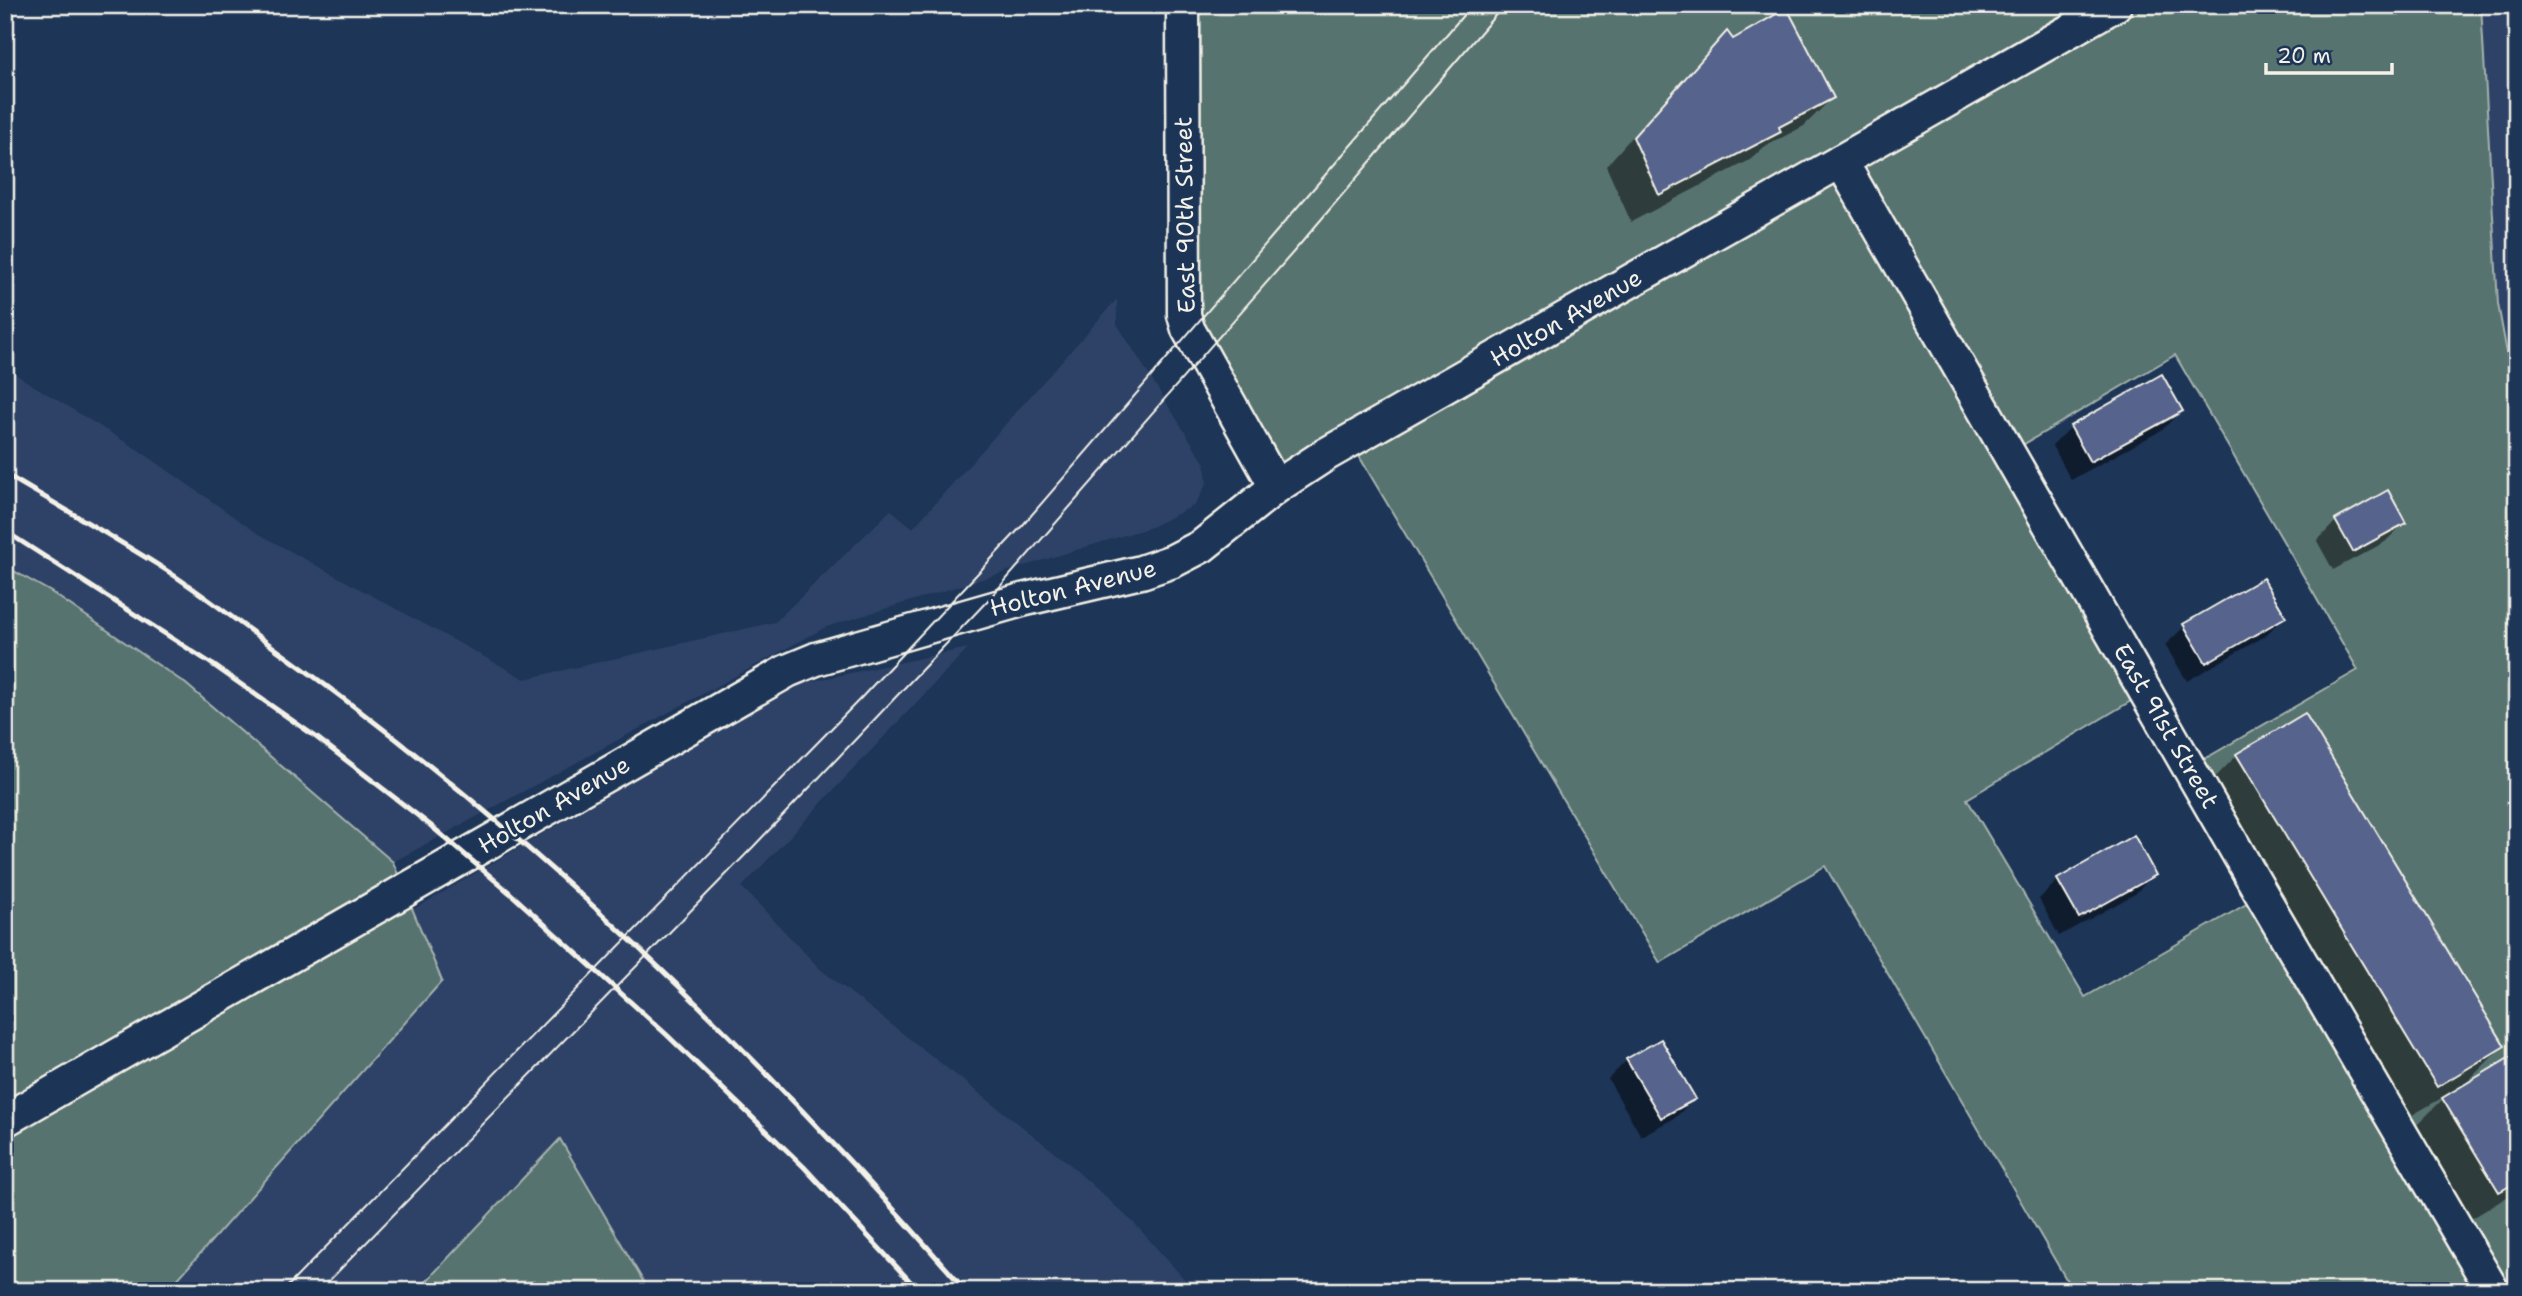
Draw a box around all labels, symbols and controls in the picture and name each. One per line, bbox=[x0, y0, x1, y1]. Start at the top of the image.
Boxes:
scale bar bbox=[2266, 32, 2392, 76]
text: 20 m bbox=[2277, 42, 2331, 70]
street label: East 90th Street bbox=[1167, 116, 1203, 314]
street label: Holton Avenue bbox=[1484, 262, 1648, 374]
street label: Holton Avenue bbox=[986, 552, 1160, 624]
street label: East 91st Street bbox=[2106, 638, 2226, 814]
street label: Holton Avenue bbox=[472, 749, 636, 861]

